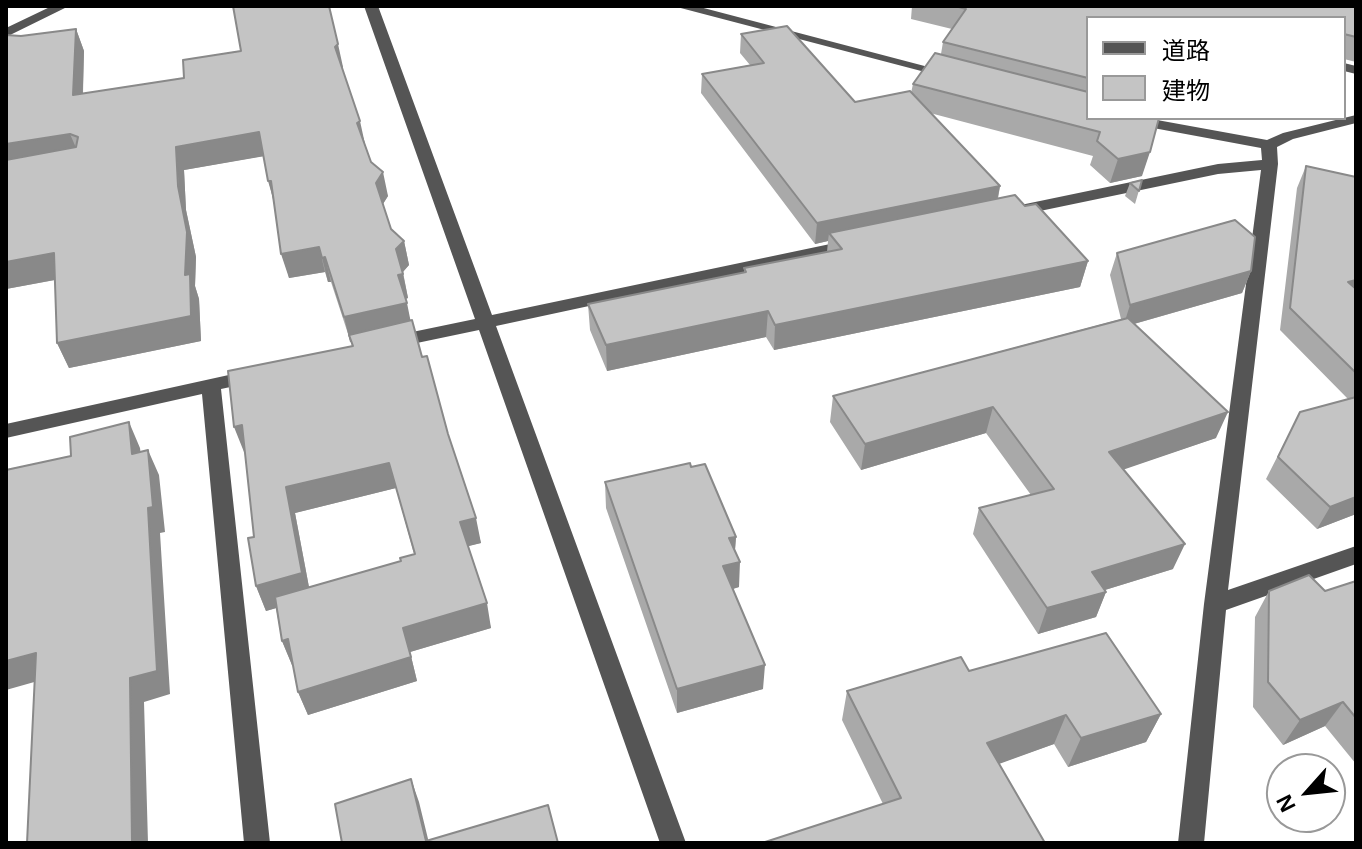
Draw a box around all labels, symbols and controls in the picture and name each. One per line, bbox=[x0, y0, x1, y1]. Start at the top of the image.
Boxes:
legend bbox=[1086, 16, 1346, 120]
text: 道路 bbox=[1162, 37, 1210, 64]
text: 建物 bbox=[1162, 77, 1210, 104]
north arrow bbox=[1266, 753, 1346, 833]
text: N bbox=[1271, 790, 1301, 816]

